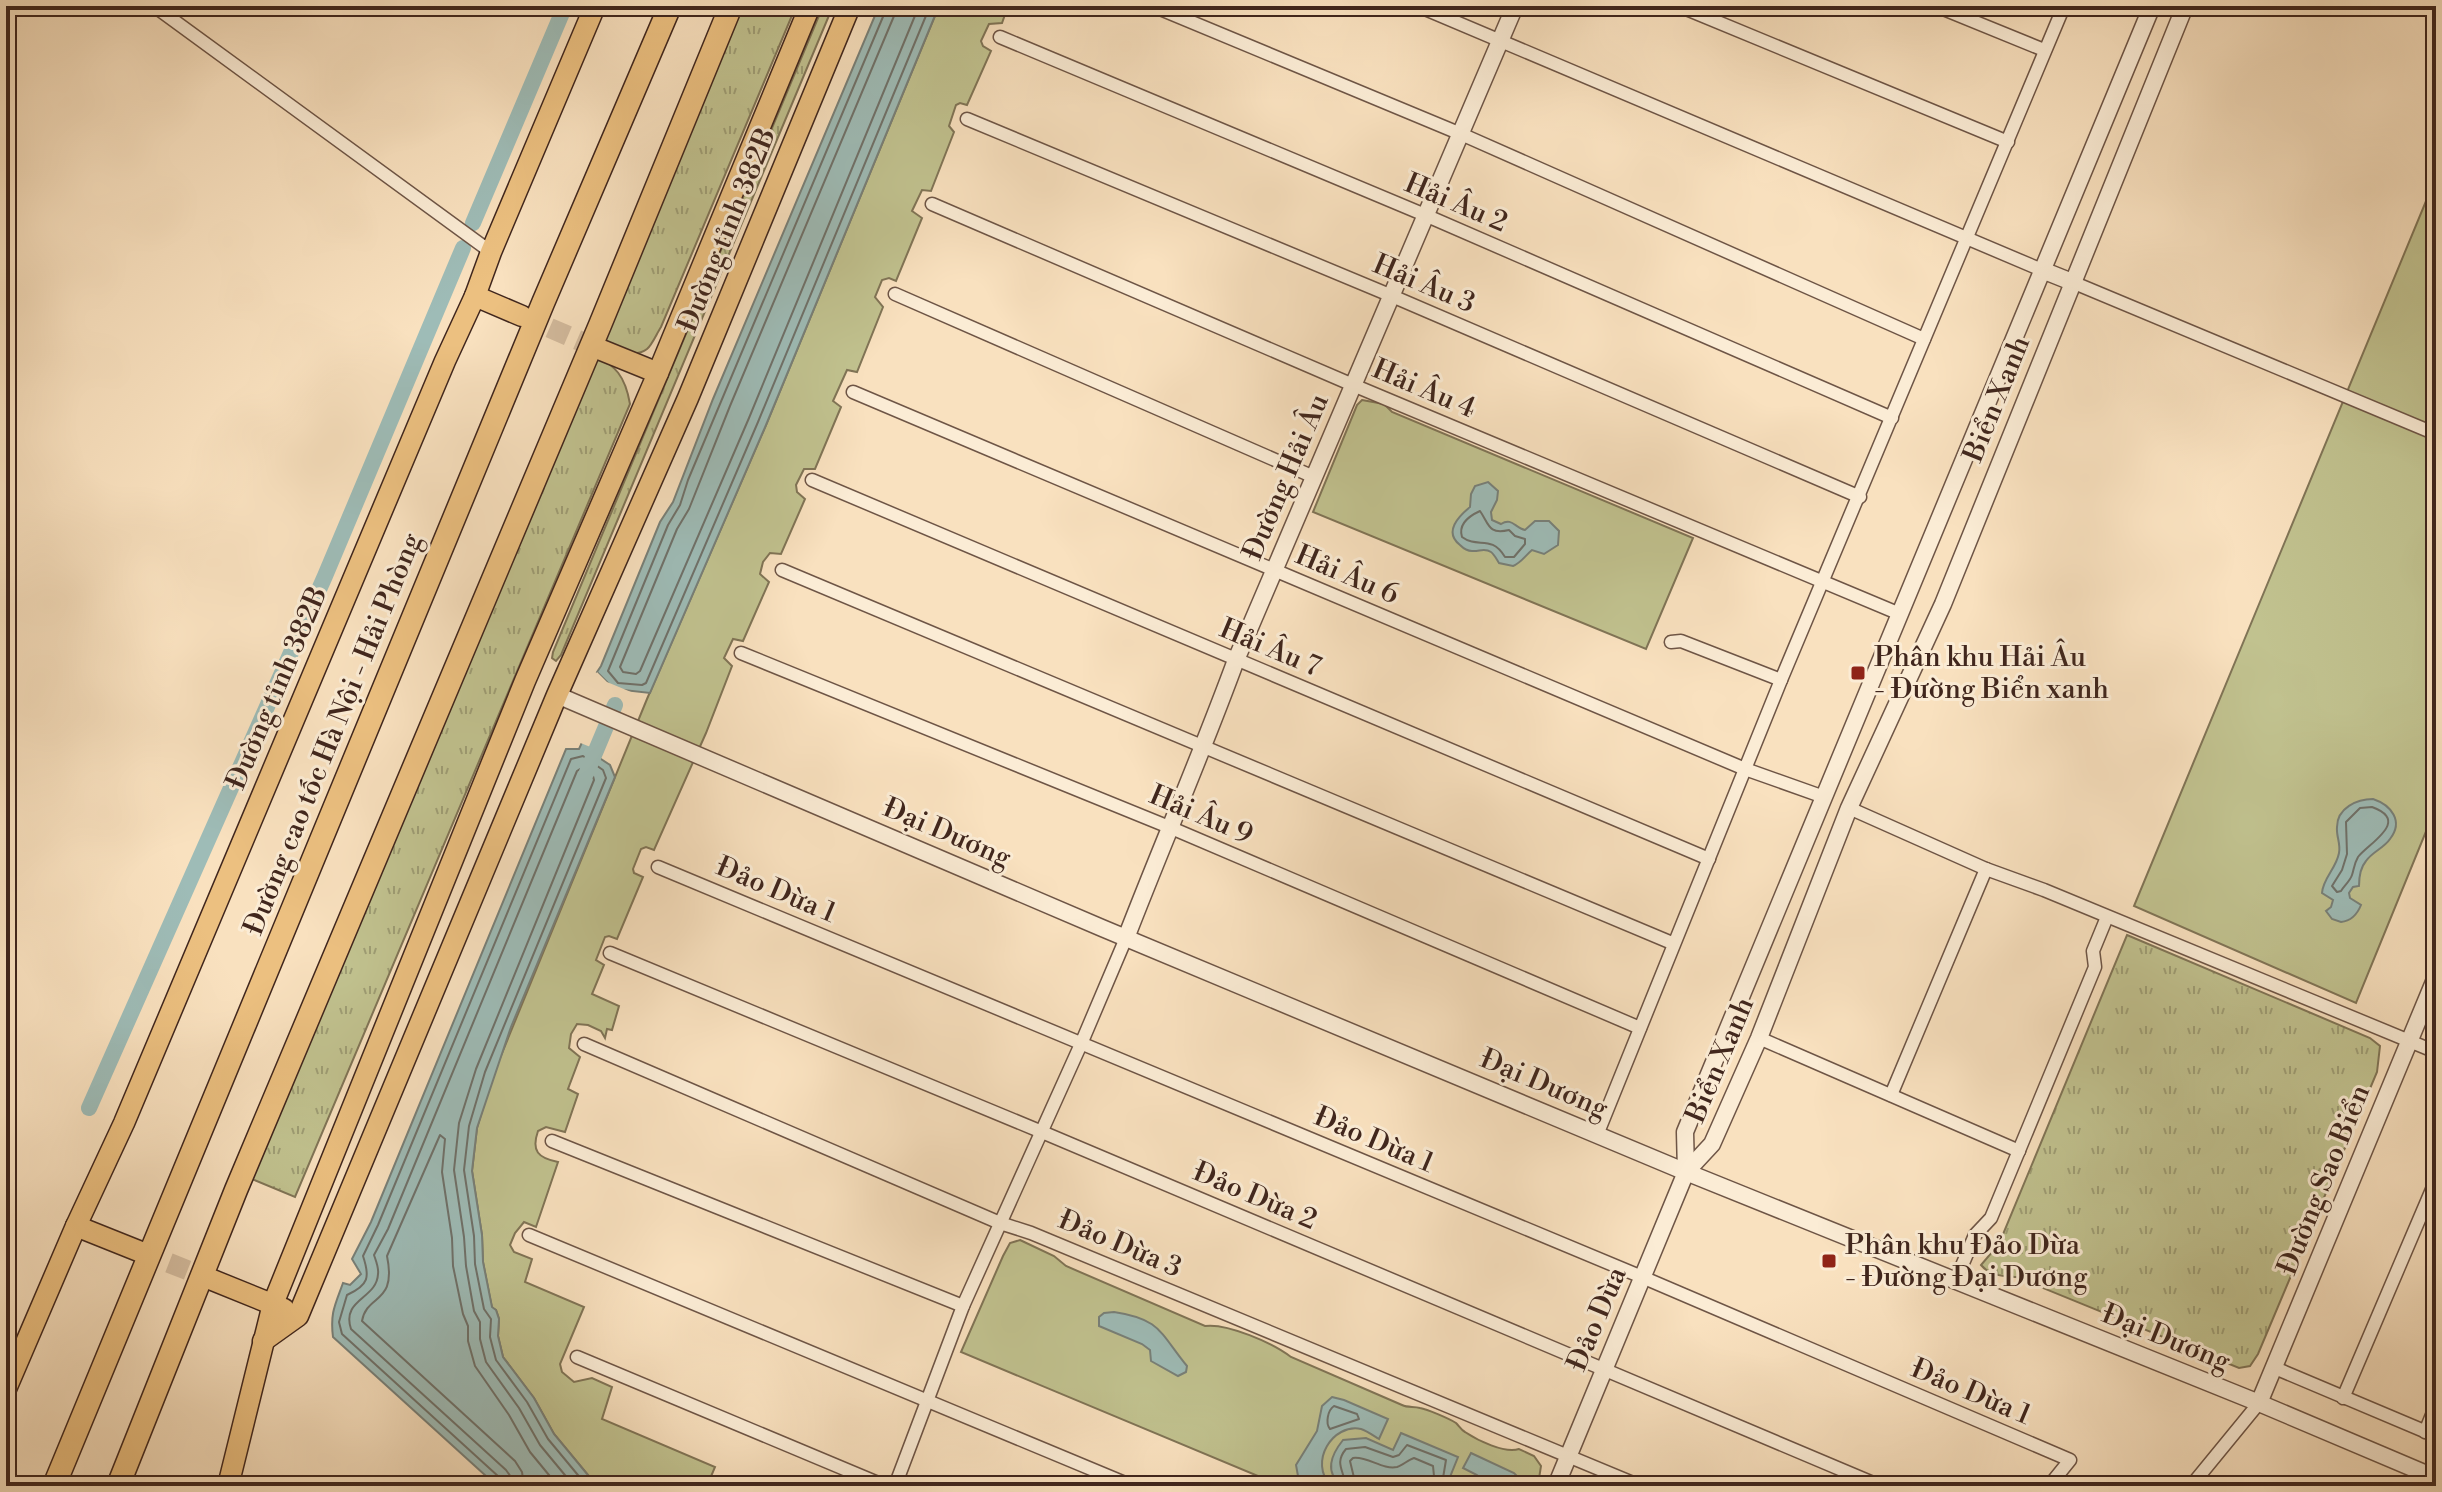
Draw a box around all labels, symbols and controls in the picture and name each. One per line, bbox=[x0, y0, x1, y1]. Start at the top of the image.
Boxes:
street label: Đường tỉnh 382B bbox=[670, 123, 784, 337]
street label: Hải Âu 2 bbox=[1399, 164, 1513, 240]
street label: Hải Âu 3 bbox=[1368, 245, 1481, 321]
street label: Biển Xanh bbox=[1956, 331, 2038, 468]
street label: Hải Âu 4 bbox=[1367, 350, 1482, 426]
street label: Đường Hải Âu bbox=[1233, 388, 1337, 565]
street label: Đường cao tốc Hà Nội - Hải Phòng bbox=[236, 528, 430, 940]
street label: Hải Âu 6 bbox=[1290, 536, 1405, 612]
street label: Đường tỉnh 382B bbox=[218, 581, 336, 795]
street label: Hải Âu 7 bbox=[1214, 609, 1327, 685]
place label: Phân khu Hải Âu - Đường Biển xanh bbox=[1874, 638, 2109, 707]
marker: Phân khu Hải Âu - Đường Biển xanh bbox=[1849, 664, 1867, 682]
street label: Hải Âu 9 bbox=[1144, 776, 1259, 852]
street label: Đại Dương bbox=[878, 790, 1017, 876]
street label: Đảo Dừa 1 bbox=[711, 849, 841, 931]
street label: Biển Xanh bbox=[1678, 992, 1762, 1129]
street label: Đại Dương bbox=[1475, 1041, 1614, 1127]
street label: Đường Sao Biển bbox=[2270, 1080, 2378, 1280]
street label: Đảo Dừa 1 bbox=[1309, 1099, 1439, 1181]
street label: Đảo Dừa 2 bbox=[1188, 1154, 1322, 1238]
street label: Đảo Dừa 3 bbox=[1053, 1202, 1187, 1286]
place label: Phân khu Đảo Dừa - Đường Đại Dương bbox=[1845, 1228, 2088, 1295]
marker: Phân khu Đảo Dừa - Đường Đại Dương bbox=[1820, 1252, 1838, 1270]
street label: Đảo Dừa bbox=[1560, 1261, 1635, 1376]
street label: Đại Dương bbox=[2097, 1296, 2236, 1380]
street label: Đảo Dừa 1 bbox=[1906, 1351, 2036, 1433]

